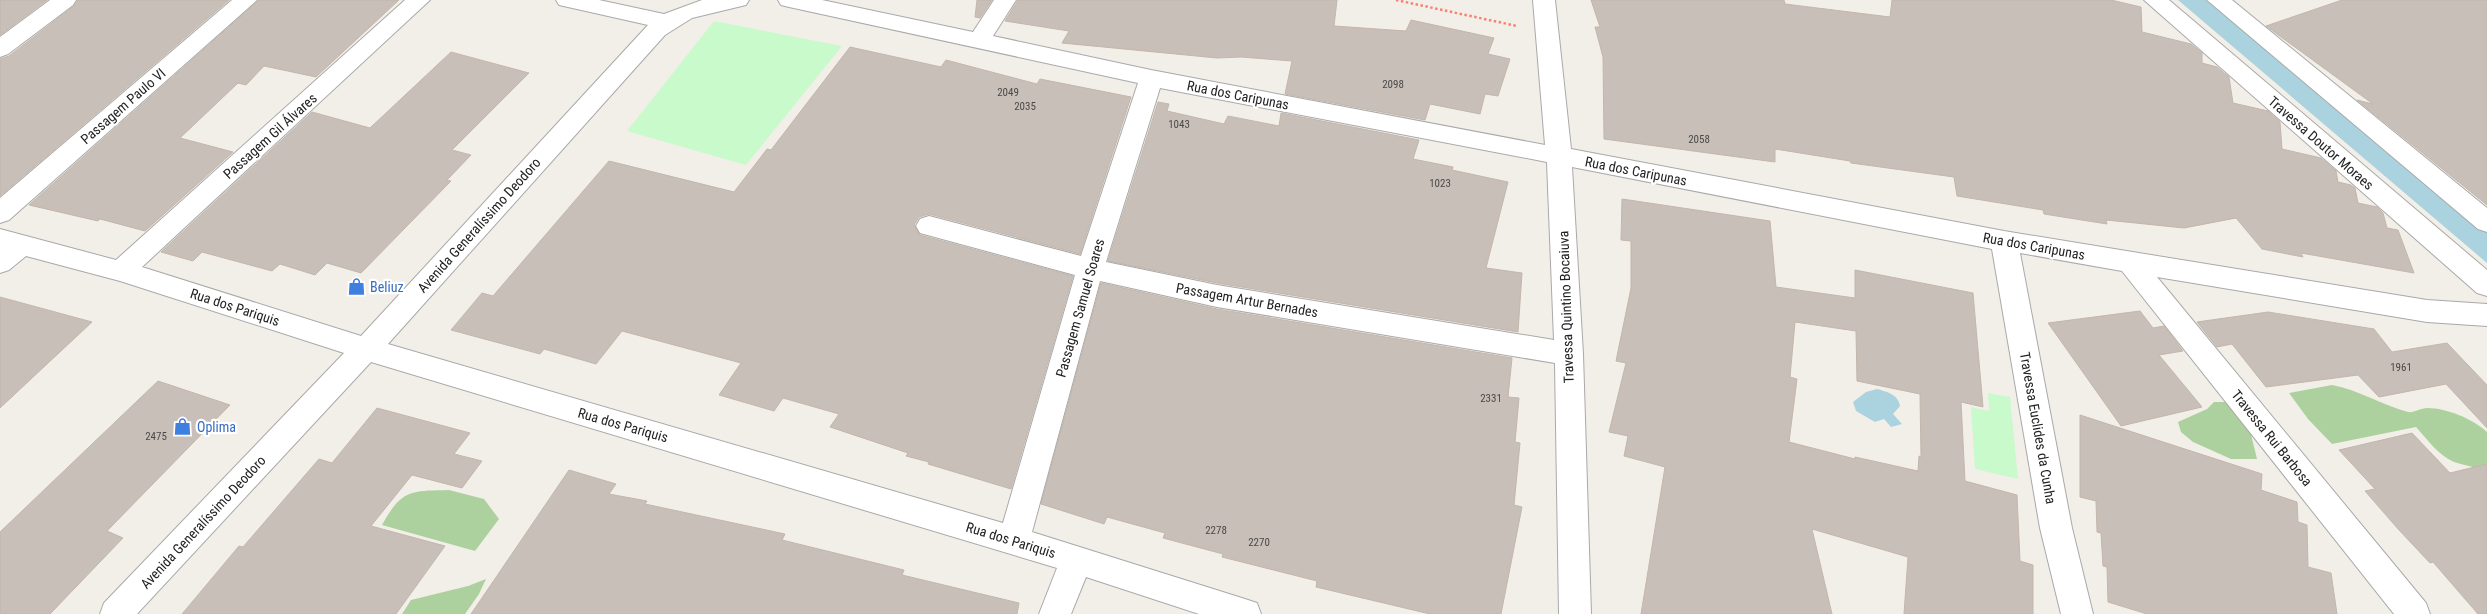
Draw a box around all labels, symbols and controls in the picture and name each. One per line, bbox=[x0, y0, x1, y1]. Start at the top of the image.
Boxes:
street label: Passagem Paulo VI bbox=[77, 65, 169, 147]
street label: Rua dos Caripunas bbox=[1186, 77, 1290, 113]
house number: 2098 bbox=[1382, 78, 1404, 91]
house number: 2049 bbox=[997, 86, 1019, 99]
street label: Passagem Gil Álvares bbox=[219, 89, 320, 182]
street label: Travessa Doutor Moraes bbox=[2265, 93, 2377, 193]
house number: 2035 bbox=[1014, 100, 1036, 113]
house number: 1043 bbox=[1168, 118, 1190, 131]
house number: 2058 bbox=[1688, 133, 1710, 146]
street label: Rua dos Caripunas bbox=[1584, 153, 1688, 189]
street label: Avenida Generalíssimo Deodoro bbox=[414, 154, 544, 296]
house number: 1023 bbox=[1429, 177, 1451, 190]
street label: Rua dos Caripunas bbox=[1982, 229, 2086, 263]
street label: Travessa Quintino Bocaiuva bbox=[1555, 231, 1577, 383]
street label: Passagem Samuel Soares bbox=[1053, 237, 1107, 379]
shop icon: Beliuz bbox=[346, 277, 366, 297]
place label: Beliuz bbox=[370, 279, 404, 295]
street label: Passagem Artur Bernades bbox=[1175, 280, 1319, 320]
street label: Rua dos Pariquis bbox=[188, 285, 282, 329]
street label: Travessa Euclides da Cunha bbox=[2017, 351, 2059, 505]
house number: 1961 bbox=[2390, 361, 2412, 374]
street label: Travessa Rui Barbosa bbox=[2228, 387, 2316, 489]
house number: 2331 bbox=[1480, 392, 1502, 405]
street label: Rua dos Pariquis bbox=[576, 405, 670, 445]
shop icon: Oplima bbox=[173, 417, 193, 437]
place label: Oplima bbox=[197, 419, 236, 435]
house number: 2475 bbox=[145, 430, 167, 443]
street label: Avenida Generalíssimo Deodoro bbox=[137, 452, 269, 592]
street label: Rua dos Pariquis bbox=[964, 519, 1058, 561]
house number: 2278 bbox=[1205, 524, 1227, 537]
house number: 2270 bbox=[1248, 536, 1270, 549]

